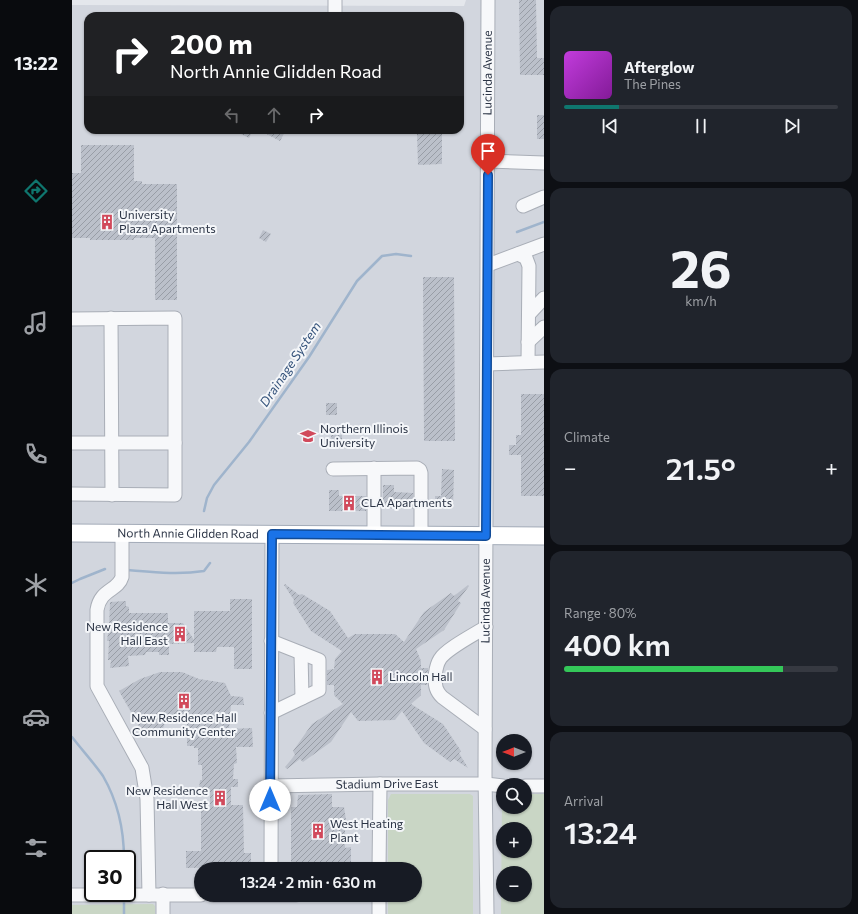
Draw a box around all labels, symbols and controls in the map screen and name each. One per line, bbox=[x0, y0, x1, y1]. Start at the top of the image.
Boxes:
text: 200 m bbox=[170, 26, 253, 60]
icon: right bbox=[104, 28, 156, 80]
street label: Lucinda Avenue bbox=[480, 30, 494, 116]
text: 13:22 bbox=[14, 52, 58, 74]
text: Afterglow bbox=[624, 58, 694, 76]
text: North Annie Glidden Road bbox=[170, 60, 382, 82]
text: The Pines bbox=[624, 76, 681, 92]
icon: left bbox=[221, 104, 243, 126]
icon: ahead bbox=[263, 104, 285, 126]
icon: right bbox=[305, 104, 327, 126]
icon: previous bbox=[599, 115, 621, 137]
icon: pause bbox=[690, 115, 712, 137]
icon: next bbox=[781, 115, 803, 137]
pin bbox=[471, 134, 505, 175]
icon: arrive bbox=[477, 140, 499, 162]
icon: directions bbox=[22, 177, 50, 205]
place label: University Plaza Apartments bbox=[119, 207, 216, 235]
building icon: University Plaza Apartments bbox=[98, 213, 116, 231]
text: 26 bbox=[670, 235, 732, 299]
text: km/h bbox=[685, 293, 717, 309]
icon: music bbox=[22, 309, 50, 337]
water label: Drainage System bbox=[256, 319, 324, 409]
place label: Northern Illinois University bbox=[320, 421, 408, 449]
school or university icon: Northern Illinois University bbox=[299, 427, 317, 445]
text: Climate bbox=[564, 429, 610, 445]
icon: phone bbox=[22, 440, 50, 468]
text: 21.5° bbox=[666, 449, 736, 486]
text: − bbox=[564, 454, 577, 481]
text: + bbox=[825, 454, 838, 481]
building icon: CLA Apartments bbox=[340, 494, 358, 512]
place label: CLA Apartments bbox=[361, 495, 452, 509]
street label: North Annie Glidden Road bbox=[117, 525, 259, 540]
street label: Lucinda Avenue bbox=[478, 558, 492, 644]
icon: climate bbox=[22, 571, 50, 599]
text: Range · 80% bbox=[564, 605, 637, 621]
place label: New Residence Hall East bbox=[86, 619, 168, 647]
building icon: New Residence Hall East bbox=[171, 625, 189, 643]
text: 400 km bbox=[564, 625, 671, 662]
building icon: Lincoln Hall bbox=[368, 668, 386, 686]
place label: Lincoln Hall bbox=[389, 669, 453, 683]
building icon: New Residence Hall Community Center bbox=[175, 692, 193, 710]
icon: car bbox=[22, 703, 50, 731]
place label: New Residence Hall Community Center bbox=[131, 710, 237, 738]
north arrow bbox=[496, 734, 532, 770]
map controls bbox=[496, 734, 532, 902]
street label: Stadium Drive East bbox=[335, 776, 438, 791]
button: search bbox=[496, 778, 532, 814]
position arrow bbox=[249, 779, 291, 821]
place label: New Residence Hall West bbox=[126, 783, 208, 811]
building icon: New Residence Hall West bbox=[211, 789, 229, 807]
text: Arrival bbox=[564, 793, 603, 809]
text: 13:24 bbox=[564, 813, 637, 850]
place label: West Heating Plant bbox=[330, 816, 404, 844]
building icon: West Heating Plant bbox=[309, 822, 327, 840]
button: + bbox=[496, 822, 532, 858]
icon: filters bbox=[22, 834, 50, 862]
speed limit sign: 30 bbox=[84, 850, 136, 902]
button: − bbox=[496, 866, 532, 902]
text: 13:24 · 2 min · 630 m bbox=[240, 873, 376, 891]

